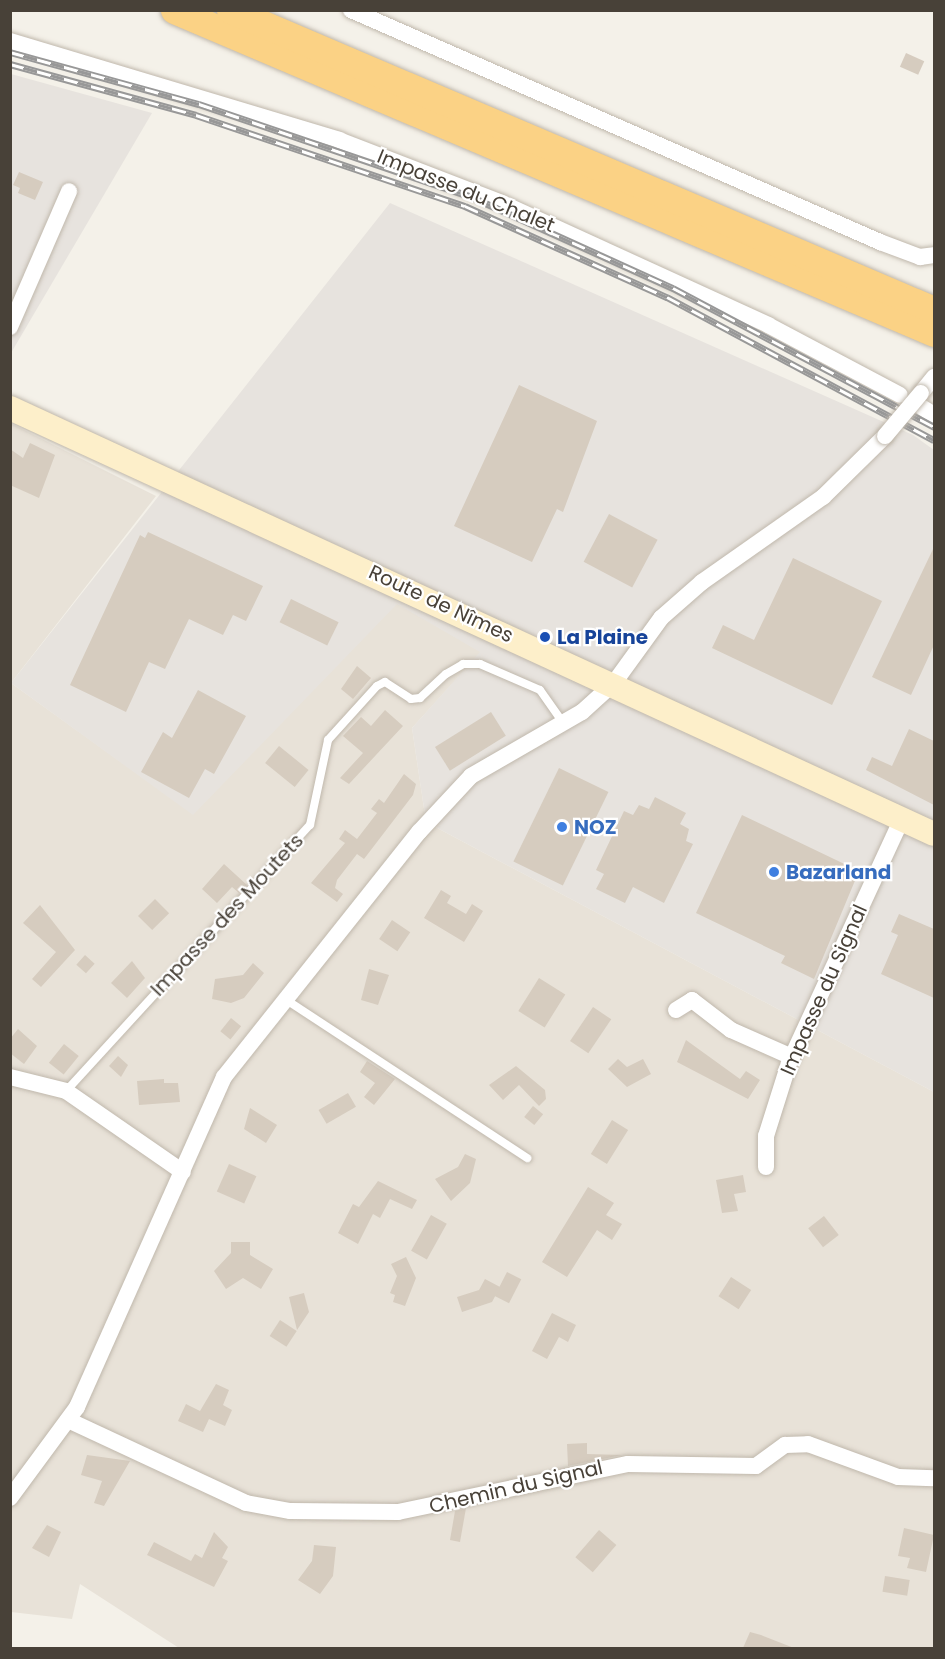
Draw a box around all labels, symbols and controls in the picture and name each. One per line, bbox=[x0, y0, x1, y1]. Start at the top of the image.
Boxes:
street label: Impasse du Chalet bbox=[374, 144, 558, 238]
street label: Route de Nîmes bbox=[365, 560, 517, 648]
place label: La Plaine bbox=[557, 625, 648, 649]
marker: La Plaine bbox=[538, 630, 552, 644]
place label: NOZ bbox=[574, 815, 617, 839]
marker: NOZ bbox=[555, 820, 569, 834]
street label: Impasse des Moutets bbox=[146, 829, 308, 1001]
place label: Bazarland bbox=[786, 860, 891, 884]
marker: Bazarland bbox=[767, 865, 781, 879]
street label: Impasse du Signal bbox=[776, 901, 872, 1079]
street label: Chemin du Signal bbox=[427, 1455, 605, 1519]

